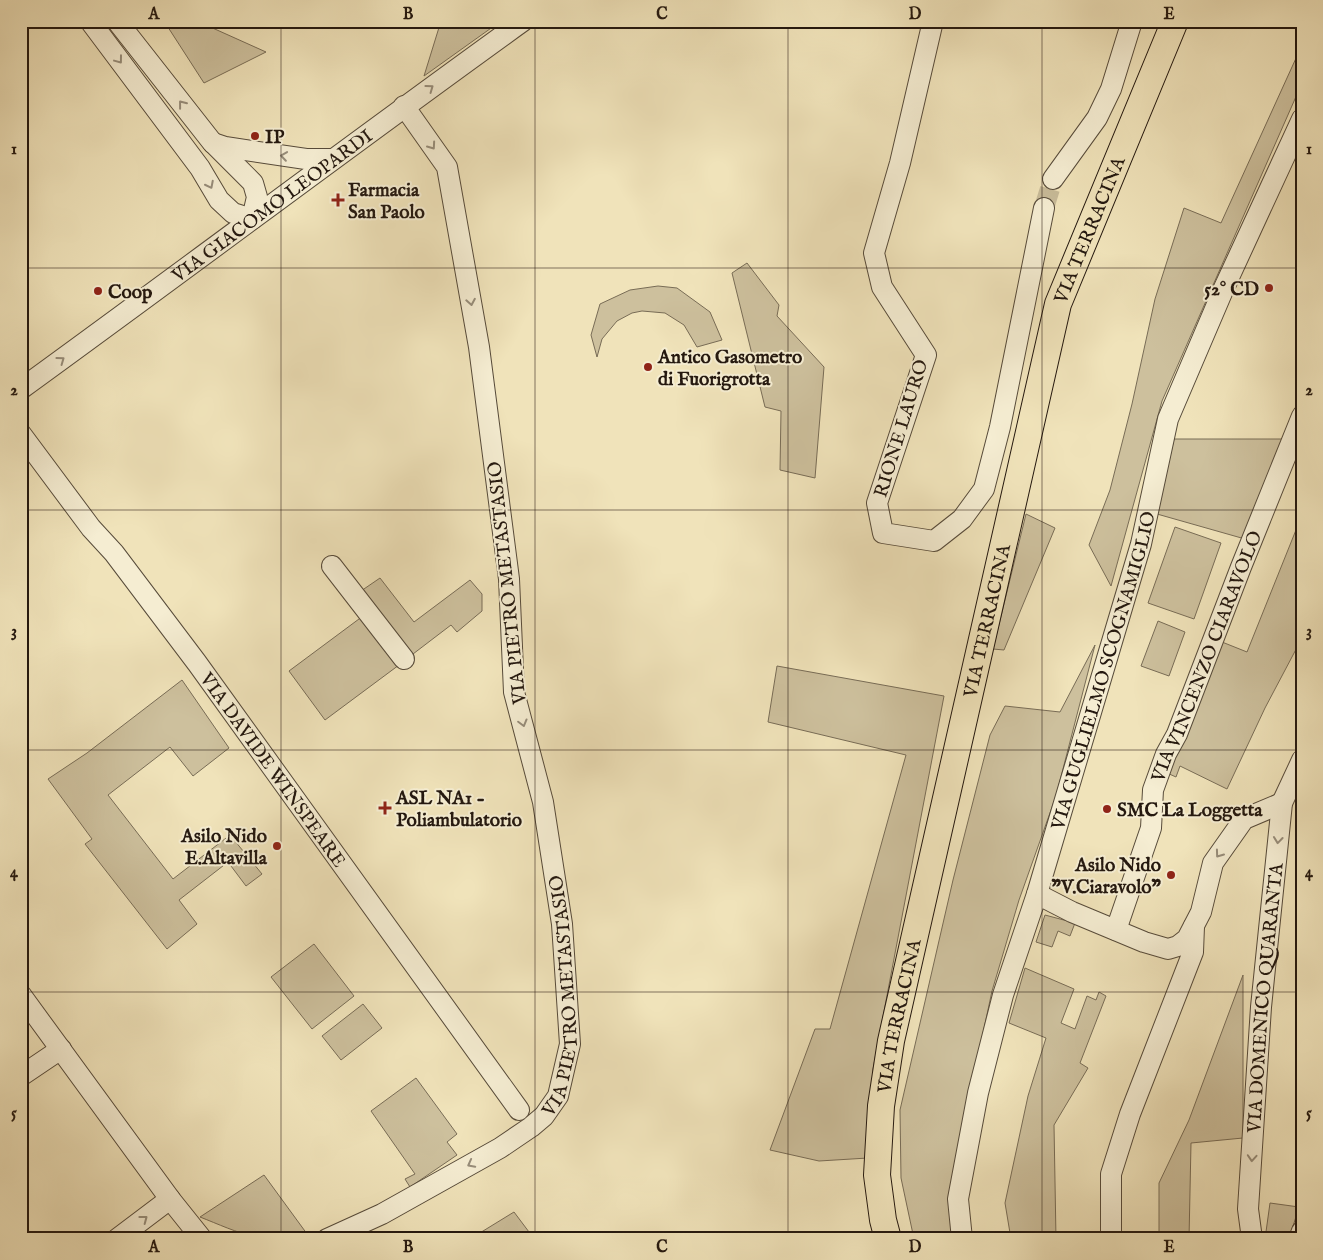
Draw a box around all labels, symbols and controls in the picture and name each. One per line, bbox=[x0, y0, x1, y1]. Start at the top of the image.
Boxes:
text: A bbox=[148, 5, 161, 25]
text: B bbox=[403, 5, 414, 25]
text: C bbox=[656, 5, 668, 25]
text: D bbox=[909, 5, 922, 25]
text: E bbox=[1163, 5, 1175, 25]
one-way arrow bbox=[114, 54, 122, 63]
one-way arrow bbox=[424, 85, 434, 94]
one-way arrow bbox=[179, 101, 187, 110]
street label: VIA GIACOMO LEOPARDI bbox=[167, 125, 378, 289]
place label: IP bbox=[265, 126, 284, 150]
marker: IP bbox=[249, 130, 261, 142]
text: 1 bbox=[11, 140, 17, 160]
text: 1 bbox=[1306, 140, 1312, 160]
one-way arrow bbox=[426, 141, 435, 150]
one-way arrow bbox=[280, 151, 288, 162]
street label: VIA TERRACINA bbox=[1049, 152, 1132, 308]
place label: Farmacia San Paolo bbox=[348, 179, 425, 225]
one-way arrow bbox=[204, 180, 214, 189]
marker: Farmacia San Paolo bbox=[332, 194, 344, 206]
place label: 52° CD bbox=[1204, 278, 1259, 302]
place label: Coop bbox=[108, 281, 153, 305]
marker: 52° CD bbox=[1263, 282, 1275, 294]
marker: Coop bbox=[92, 285, 104, 297]
one-way arrow bbox=[465, 298, 475, 307]
place label: Antico Gasometro di Fuorigrotta bbox=[657, 346, 802, 392]
street label: RIONE LAURO bbox=[870, 356, 934, 500]
one-way arrow bbox=[55, 357, 65, 366]
marker: Antico Gasometro di Fuorigrotta bbox=[642, 361, 654, 373]
text: 2 bbox=[10, 381, 18, 401]
text: 2 bbox=[1305, 381, 1313, 401]
street label: VIA PIETRO METASTASIO bbox=[483, 460, 533, 707]
street label: VIA GUGLIELMO SCOGNAMIGLIO bbox=[1046, 509, 1162, 834]
street label: VIA VINCENZO CIARAVOLO bbox=[1147, 527, 1269, 787]
street label: VIA TERRACINA bbox=[959, 541, 1017, 701]
text: 3 bbox=[11, 622, 17, 642]
text: 3 bbox=[1306, 622, 1312, 642]
street label: VIA DAVIDE WINSPEARE bbox=[193, 668, 350, 873]
one-way arrow bbox=[517, 719, 527, 727]
place label: ASL NA1 - Poliambulatorio bbox=[395, 787, 522, 833]
place label: SMC La Loggetta bbox=[1117, 799, 1263, 823]
marker: ASL NA1 - Poliambulatorio bbox=[378, 801, 392, 815]
marker: SMC La Loggetta bbox=[1101, 803, 1113, 815]
place label: Asilo Nido E.Altavilla bbox=[180, 825, 268, 871]
one-way arrow bbox=[1273, 836, 1284, 844]
marker: Asilo Nido E.Altavilla bbox=[271, 840, 283, 852]
one-way arrow bbox=[1216, 848, 1225, 858]
place label: Asilo Nido "V.Ciaravolo" bbox=[1051, 854, 1162, 900]
street label: VIA DOMENICO QUARANTA bbox=[1243, 861, 1290, 1135]
text: 4 bbox=[10, 863, 19, 883]
text: 4 bbox=[1305, 863, 1314, 883]
marker: Asilo Nido "V.Ciaravolo" bbox=[1165, 869, 1177, 881]
street label: VIA PIETRO METASTASIO bbox=[537, 873, 584, 1123]
street label: VIA TERRACINA bbox=[873, 936, 928, 1096]
text: 5 bbox=[11, 1104, 17, 1124]
text: 5 bbox=[1306, 1104, 1312, 1124]
one-way arrow bbox=[1246, 1155, 1257, 1163]
one-way arrow bbox=[467, 1158, 476, 1168]
one-way arrow bbox=[138, 1216, 148, 1225]
text: A bbox=[148, 1238, 161, 1258]
text: B bbox=[403, 1238, 414, 1258]
text: C bbox=[656, 1238, 668, 1258]
text: D bbox=[909, 1238, 922, 1258]
text: E bbox=[1163, 1238, 1175, 1258]

